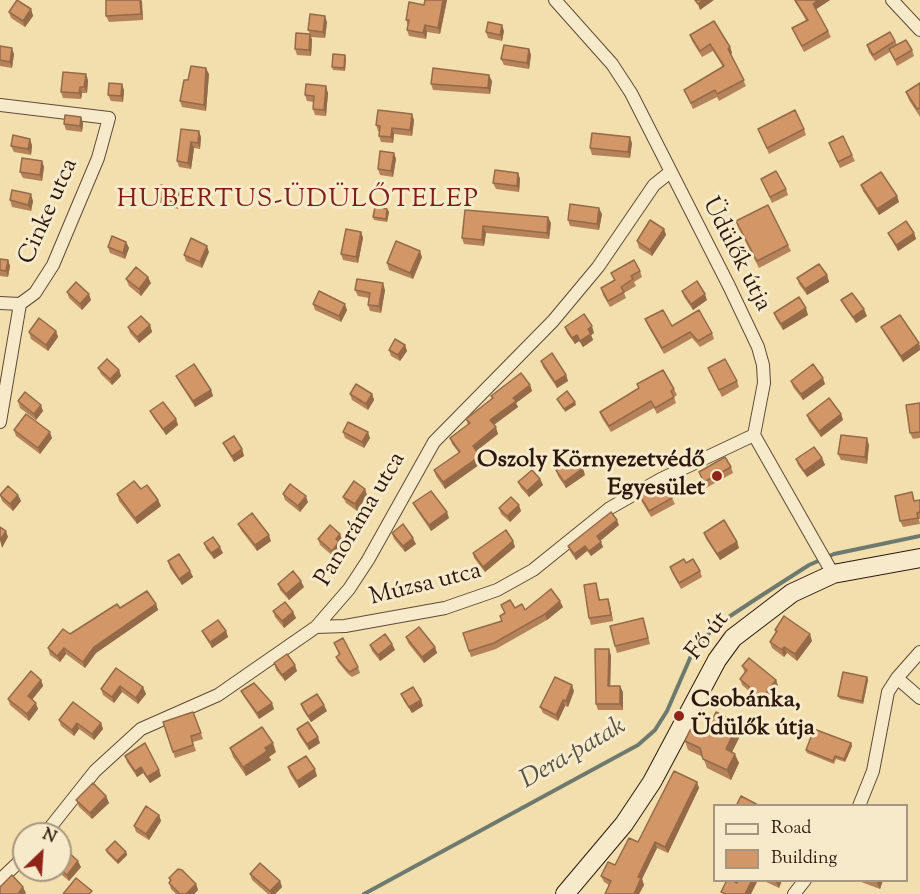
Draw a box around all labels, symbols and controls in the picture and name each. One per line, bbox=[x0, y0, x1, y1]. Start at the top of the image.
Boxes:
street label: Cinke utca bbox=[14, 155, 86, 269]
district label: HUBERTUS-ÜDÜLŐTELEP bbox=[117, 186, 479, 218]
street label: Üdülők útja bbox=[694, 193, 776, 317]
street label: Panoráma utca bbox=[311, 448, 413, 592]
place label: Oszoly Környezetvédő Egyesület bbox=[477, 448, 705, 504]
marker: Oszoly Környezetvédő Egyesület bbox=[710, 469, 724, 483]
street label: Múzsa utca bbox=[367, 558, 485, 614]
street label: Fő út bbox=[681, 607, 737, 667]
place label: Csobánka, Üdülők útja bbox=[691, 688, 815, 744]
marker: Csobánka, Üdülők útja bbox=[672, 709, 686, 723]
water label: Dera-patak bbox=[516, 712, 632, 798]
legend bbox=[713, 804, 908, 882]
text: Road bbox=[771, 816, 811, 842]
north arrow bbox=[12, 822, 72, 882]
text: N bbox=[38, 824, 60, 850]
text: Building bbox=[771, 846, 837, 872]

